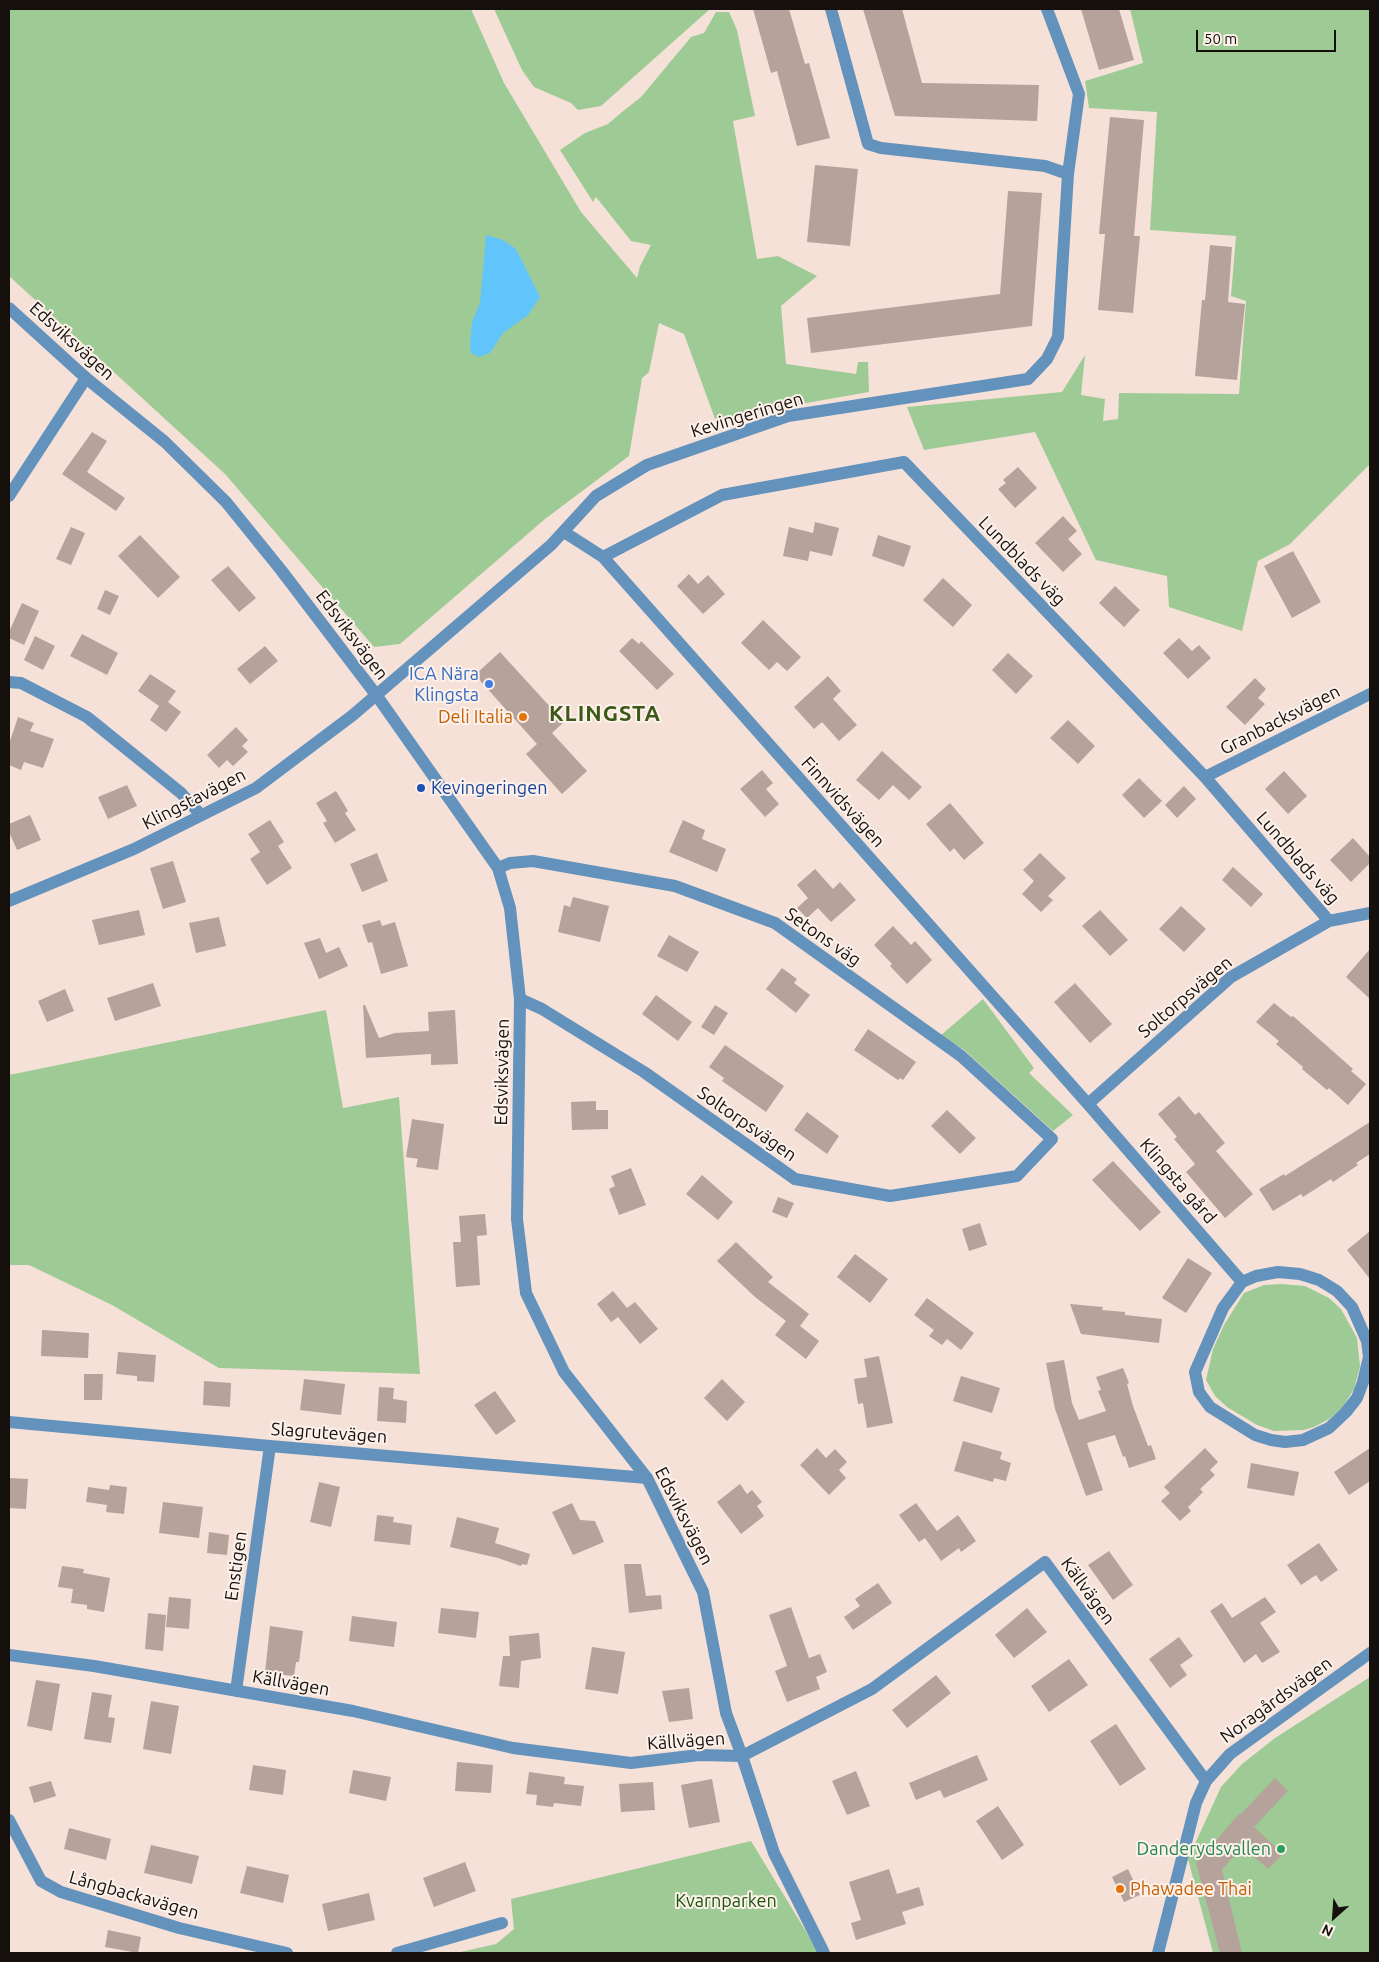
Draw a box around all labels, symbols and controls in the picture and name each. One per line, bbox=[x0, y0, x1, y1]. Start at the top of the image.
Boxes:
scale bar bbox=[1199, 20, 1339, 52]
text: 50 m bbox=[1204, 30, 1237, 47]
street label: Edsviksvägen bbox=[25, 297, 119, 385]
street label: Kevingeringen bbox=[688, 388, 806, 442]
street label: Lundblads väg bbox=[974, 512, 1070, 610]
street label: Edsviksvägen bbox=[311, 586, 393, 684]
place label: ICA Nära Klingsta bbox=[409, 663, 479, 706]
marker: ICA Nära Klingsta bbox=[483, 678, 495, 690]
street label: Granbacksvägen bbox=[1216, 680, 1344, 760]
district label: KLINGSTA bbox=[548, 701, 662, 727]
place label: Deli Italia bbox=[438, 706, 513, 728]
marker: Deli Italia bbox=[517, 711, 529, 723]
street label: Finnvidsvägen bbox=[797, 752, 889, 852]
street label: Klingstavägen bbox=[139, 764, 249, 834]
place label: Kevingeringen bbox=[431, 777, 547, 799]
marker: Kevingeringen bbox=[415, 782, 427, 794]
street label: Lundblads väg bbox=[1252, 807, 1344, 909]
street label: Setons väg bbox=[781, 903, 865, 971]
street label: Soltorpsvägen bbox=[1134, 951, 1236, 1043]
street label: Edsviksvägen bbox=[490, 1018, 514, 1126]
street label: Soltorpsvägen bbox=[693, 1082, 801, 1166]
street label: Klingsta gård bbox=[1135, 1134, 1221, 1228]
street label: Slagrutevägen bbox=[270, 1418, 388, 1448]
street label: Edsviksvägen bbox=[650, 1463, 718, 1569]
street label: Enstigen bbox=[220, 1530, 252, 1602]
street label: Källvägen bbox=[1056, 1553, 1120, 1629]
street label: Noragårdsvägen bbox=[1216, 1652, 1336, 1748]
street label: Källvägen bbox=[251, 1666, 331, 1700]
street label: Källvägen bbox=[646, 1727, 726, 1755]
place label: Danderydsvallen bbox=[1136, 1838, 1271, 1860]
marker: Danderydsvallen bbox=[1275, 1843, 1287, 1855]
street label: Långbackavägen bbox=[67, 1866, 201, 1924]
place label: Phawadee Thai bbox=[1130, 1878, 1252, 1900]
marker: Phawadee Thai bbox=[1114, 1883, 1126, 1895]
park label: Kvarnparken bbox=[675, 1890, 777, 1912]
north arrow bbox=[1309, 1892, 1359, 1942]
text: N bbox=[1319, 1921, 1336, 1940]

